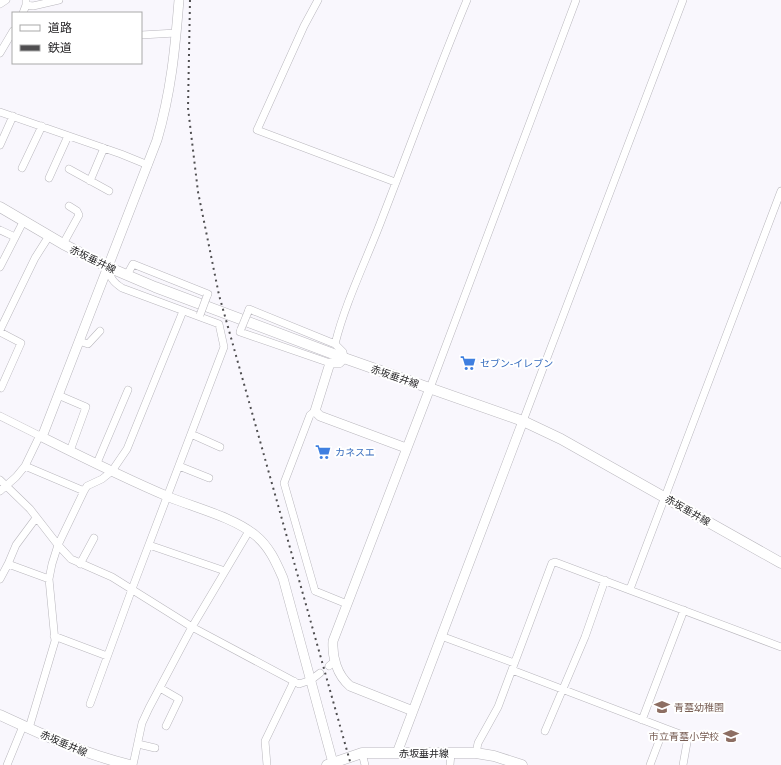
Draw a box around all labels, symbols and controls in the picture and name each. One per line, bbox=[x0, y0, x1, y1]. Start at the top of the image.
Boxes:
legend bbox=[12, 12, 142, 64]
text: 道路 bbox=[48, 19, 72, 36]
text: 鉄道 bbox=[48, 39, 72, 56]
street label: 赤坂垂井線 bbox=[67, 242, 119, 276]
supermarket icon: セブン-イレブン bbox=[459, 354, 477, 372]
place label: セブン-イレブン bbox=[480, 356, 553, 370]
street label: 赤坂垂井線 bbox=[369, 361, 421, 391]
supermarket icon: カネスエ bbox=[314, 443, 332, 461]
place label: カネスエ bbox=[335, 445, 375, 459]
street label: 赤坂垂井線 bbox=[663, 491, 713, 529]
school or university icon: 青墓幼稚園 bbox=[653, 698, 671, 716]
place label: 青墓幼稚園 bbox=[674, 700, 724, 714]
street label: 赤坂垂井線 bbox=[38, 727, 90, 759]
school or university icon: 市立青墓小学校 bbox=[722, 727, 740, 745]
place label: 市立青墓小学校 bbox=[649, 729, 719, 743]
street label: 赤坂垂井線 bbox=[399, 746, 449, 760]

